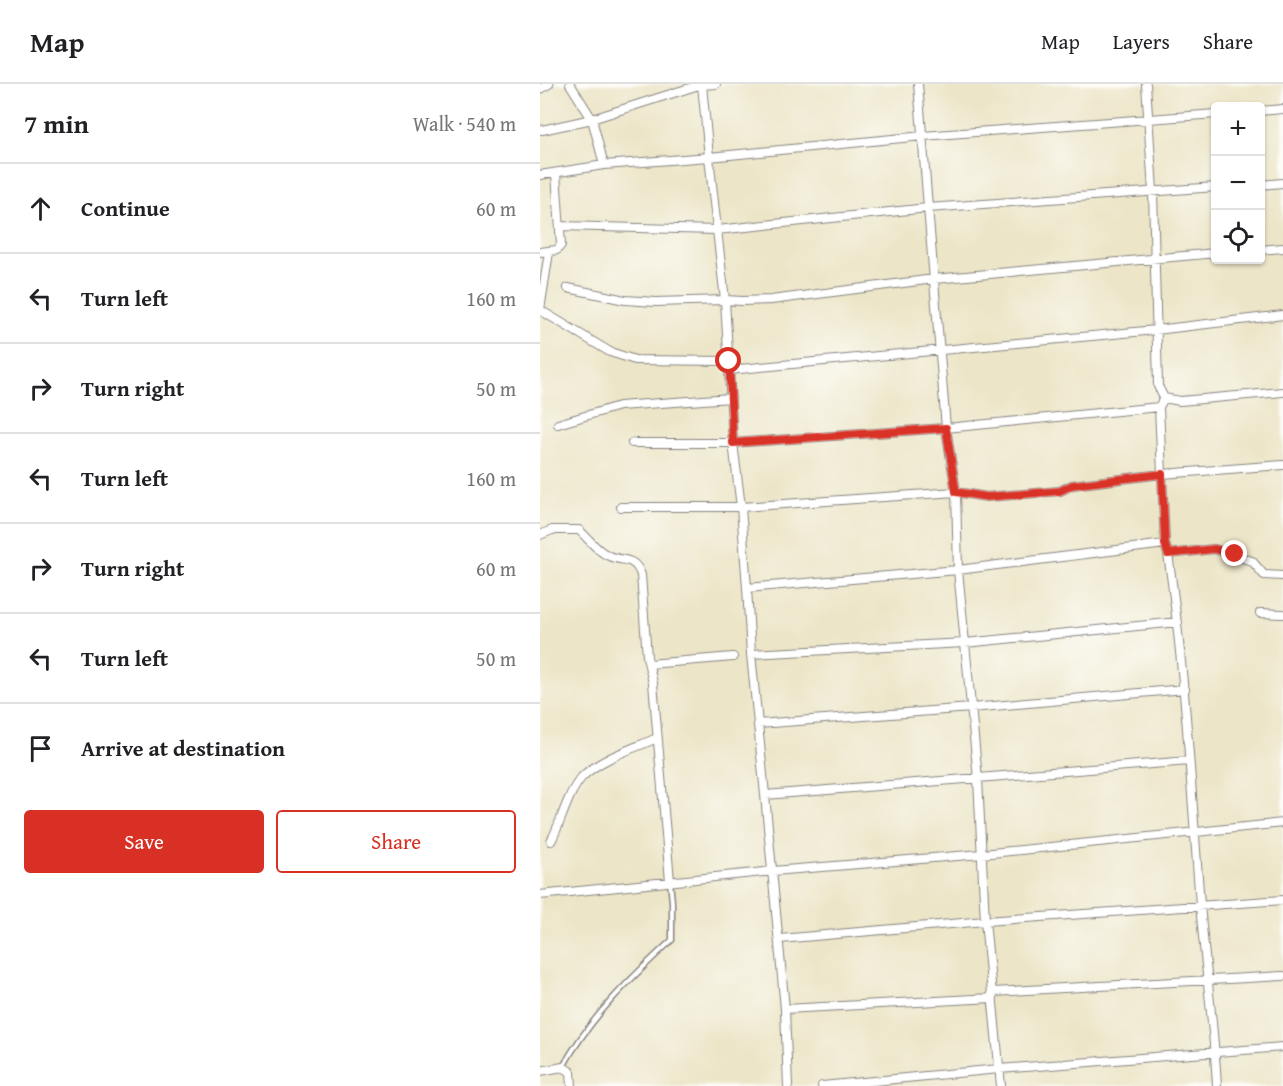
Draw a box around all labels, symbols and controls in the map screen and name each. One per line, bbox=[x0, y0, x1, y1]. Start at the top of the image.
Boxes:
text: Map bbox=[30, 21, 84, 62]
text: Map bbox=[1041, 26, 1080, 57]
text: Layers bbox=[1113, 26, 1170, 57]
text: Share bbox=[1203, 26, 1253, 57]
map controls bbox=[1211, 102, 1265, 264]
button: + bbox=[1211, 102, 1265, 156]
text: 7 min bbox=[24, 104, 89, 143]
text: Walk · 540 m bbox=[413, 109, 516, 138]
button: − bbox=[1211, 156, 1265, 210]
icon: ahead bbox=[24, 192, 57, 225]
text: Continue bbox=[81, 192, 170, 224]
text: 60 m bbox=[476, 194, 516, 223]
button: locate bbox=[1211, 210, 1265, 264]
icon: left bbox=[24, 282, 57, 315]
text: Turn left bbox=[81, 282, 168, 314]
text: 160 m bbox=[466, 284, 516, 313]
route start bbox=[715, 347, 741, 373]
icon: right bbox=[24, 372, 57, 405]
text: Turn right bbox=[81, 372, 184, 404]
text: 50 m bbox=[476, 374, 516, 403]
icon: left bbox=[24, 462, 57, 495]
text: Turn left bbox=[81, 462, 168, 494]
text: 160 m bbox=[466, 464, 516, 493]
route end bbox=[1221, 540, 1247, 566]
icon: right bbox=[24, 552, 57, 585]
text: Turn right bbox=[81, 552, 184, 584]
text: 60 m bbox=[476, 554, 516, 583]
icon: left bbox=[24, 642, 57, 675]
text: Turn left bbox=[81, 642, 168, 674]
text: 50 m bbox=[476, 644, 516, 673]
icon: arrive bbox=[24, 732, 57, 765]
text: Arrive at destination bbox=[81, 732, 285, 764]
button: Save bbox=[24, 810, 264, 873]
button: Share bbox=[276, 810, 516, 873]

